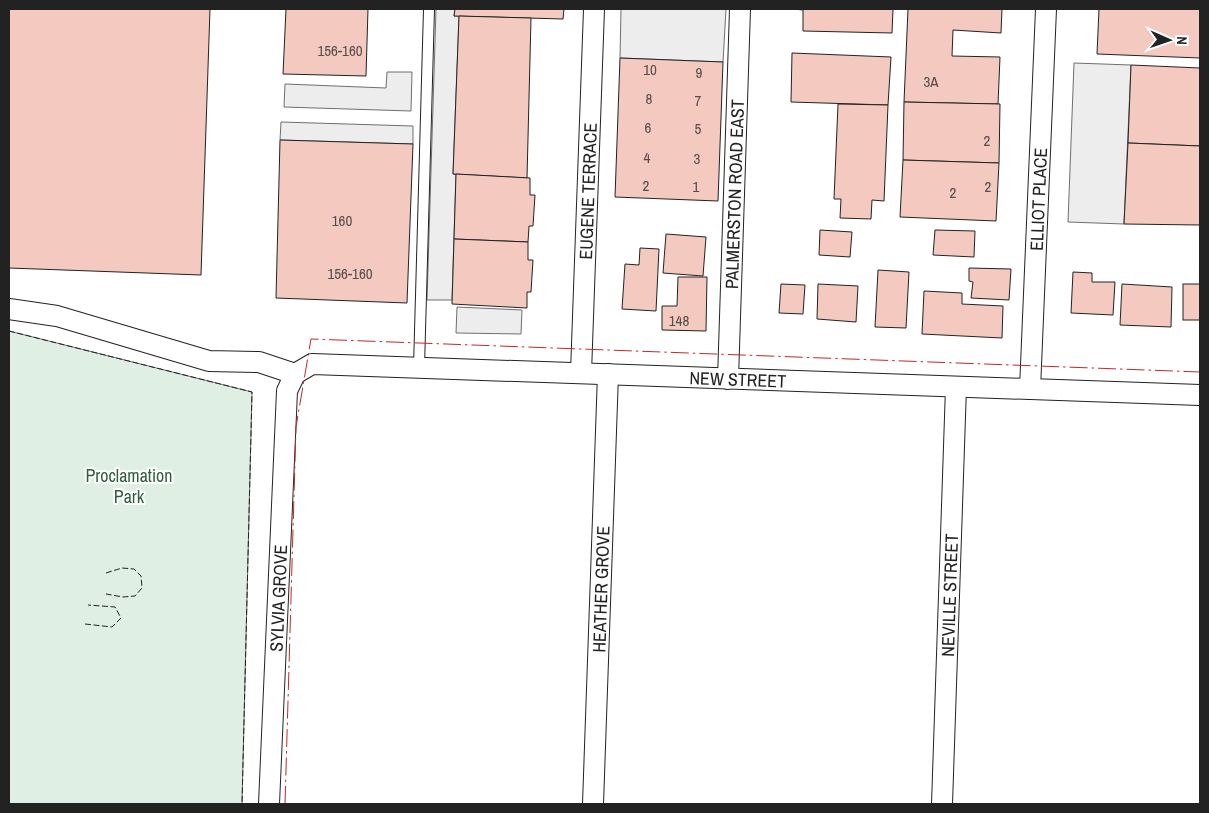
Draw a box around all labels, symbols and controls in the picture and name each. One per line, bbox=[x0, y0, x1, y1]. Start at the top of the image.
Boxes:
north arrow bbox=[1144, 15, 1194, 65]
text: N bbox=[1173, 36, 1191, 45]
house number: 156-160 bbox=[317, 40, 363, 61]
house number: 10 bbox=[643, 59, 657, 80]
house number: 9 bbox=[696, 62, 703, 83]
house number: 3A bbox=[923, 71, 939, 92]
house number: 8 bbox=[646, 88, 653, 109]
house number: 7 bbox=[695, 90, 702, 111]
street label: PALMERSTON ROAD EAST bbox=[718, 99, 750, 289]
house number: 6 bbox=[645, 117, 652, 138]
house number: 5 bbox=[695, 118, 702, 139]
street label: EUGENE TERRACE bbox=[573, 122, 602, 260]
house number: 2 bbox=[984, 130, 991, 151]
house number: 4 bbox=[644, 147, 651, 168]
street label: ELLIOT PLACE bbox=[1023, 147, 1053, 251]
house number: 3 bbox=[694, 148, 701, 169]
house number: 2 bbox=[643, 175, 650, 196]
house number: 1 bbox=[693, 176, 700, 197]
house number: 2 bbox=[985, 176, 992, 197]
house number: 2 bbox=[950, 182, 957, 203]
house number: 160 bbox=[332, 210, 352, 231]
house number: 156-160 bbox=[327, 263, 373, 284]
house number: 148 bbox=[669, 310, 689, 331]
street label: NEW STREET bbox=[689, 365, 787, 393]
park label: Proclamation Park bbox=[86, 463, 172, 509]
street label: HEATHER GROVE bbox=[586, 525, 615, 653]
street label: NEVILLE STREET bbox=[934, 533, 964, 657]
street label: SYLVIA GROVE bbox=[263, 544, 293, 652]

